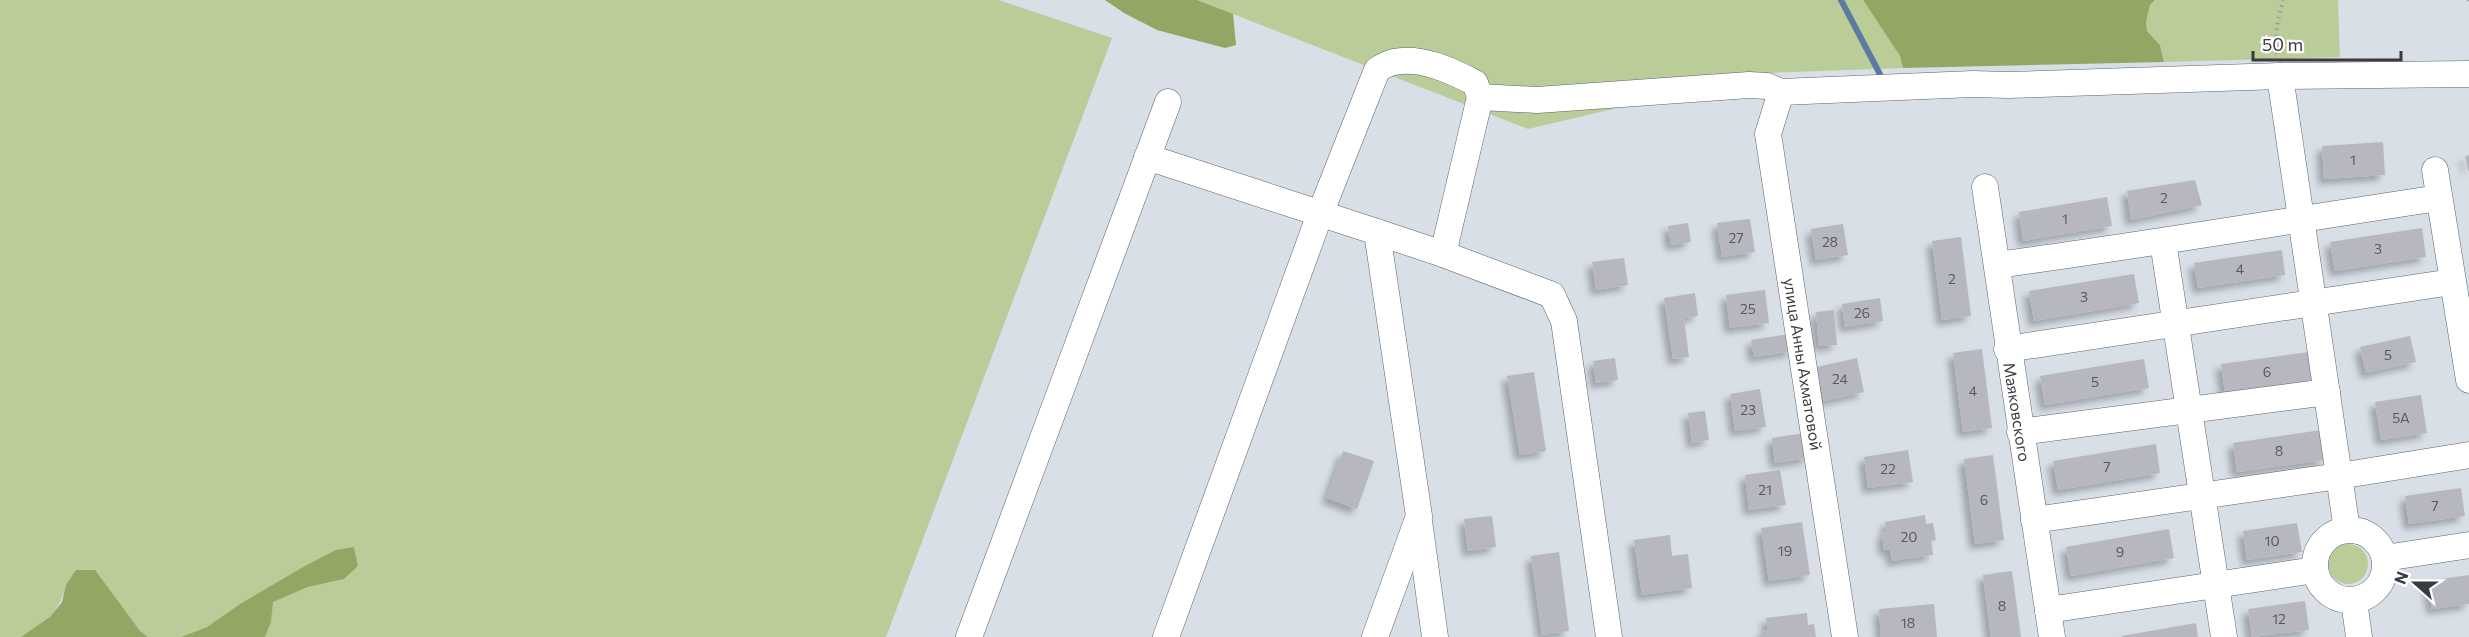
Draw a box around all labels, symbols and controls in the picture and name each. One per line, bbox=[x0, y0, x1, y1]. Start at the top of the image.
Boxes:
scale bar bbox=[2253, 24, 2402, 62]
text: 50 m bbox=[2262, 33, 2303, 55]
house number: 1 bbox=[2350, 151, 2356, 168]
house number: 2 bbox=[2160, 189, 2168, 206]
house number: 1 bbox=[2062, 210, 2068, 227]
house number: 27 bbox=[1728, 229, 1744, 246]
house number: 28 bbox=[1822, 233, 1838, 250]
house number: 3 bbox=[2374, 240, 2382, 257]
house number: 4 bbox=[2236, 260, 2245, 277]
house number: 2 bbox=[1948, 270, 1956, 287]
street label: улица Анны Ахматовой bbox=[1780, 276, 1827, 451]
house number: 3 bbox=[2080, 288, 2088, 305]
house number: 25 bbox=[1740, 300, 1756, 317]
house number: 26 bbox=[1854, 304, 1870, 321]
house number: 5 bbox=[2384, 346, 2392, 363]
street label: Маяковского bbox=[2000, 361, 2035, 463]
house number: 6 bbox=[2263, 363, 2271, 380]
house number: 24 bbox=[1832, 370, 1849, 387]
house number: 5 bbox=[2091, 373, 2099, 390]
house number: 4 bbox=[1969, 382, 1978, 399]
house number: 23 bbox=[1740, 401, 1756, 418]
house number: 5А bbox=[2392, 409, 2410, 426]
house number: 8 bbox=[2275, 442, 2283, 459]
house number: 7 bbox=[2103, 458, 2111, 475]
house number: 22 bbox=[1880, 460, 1896, 477]
house number: 21 bbox=[1758, 481, 1772, 498]
house number: 6 bbox=[1980, 491, 1988, 508]
house number: 7 bbox=[2431, 497, 2439, 514]
house number: 20 bbox=[1901, 528, 1917, 545]
house number: 10 bbox=[2264, 532, 2280, 549]
house number: 19 bbox=[1778, 542, 1792, 559]
house number: 9 bbox=[2116, 543, 2124, 560]
north arrow bbox=[2385, 553, 2445, 613]
text: N bbox=[2390, 568, 2412, 586]
house number: 8 bbox=[1998, 597, 2006, 614]
house number: 12 bbox=[2272, 610, 2286, 627]
house number: 18 bbox=[1901, 614, 1915, 631]

